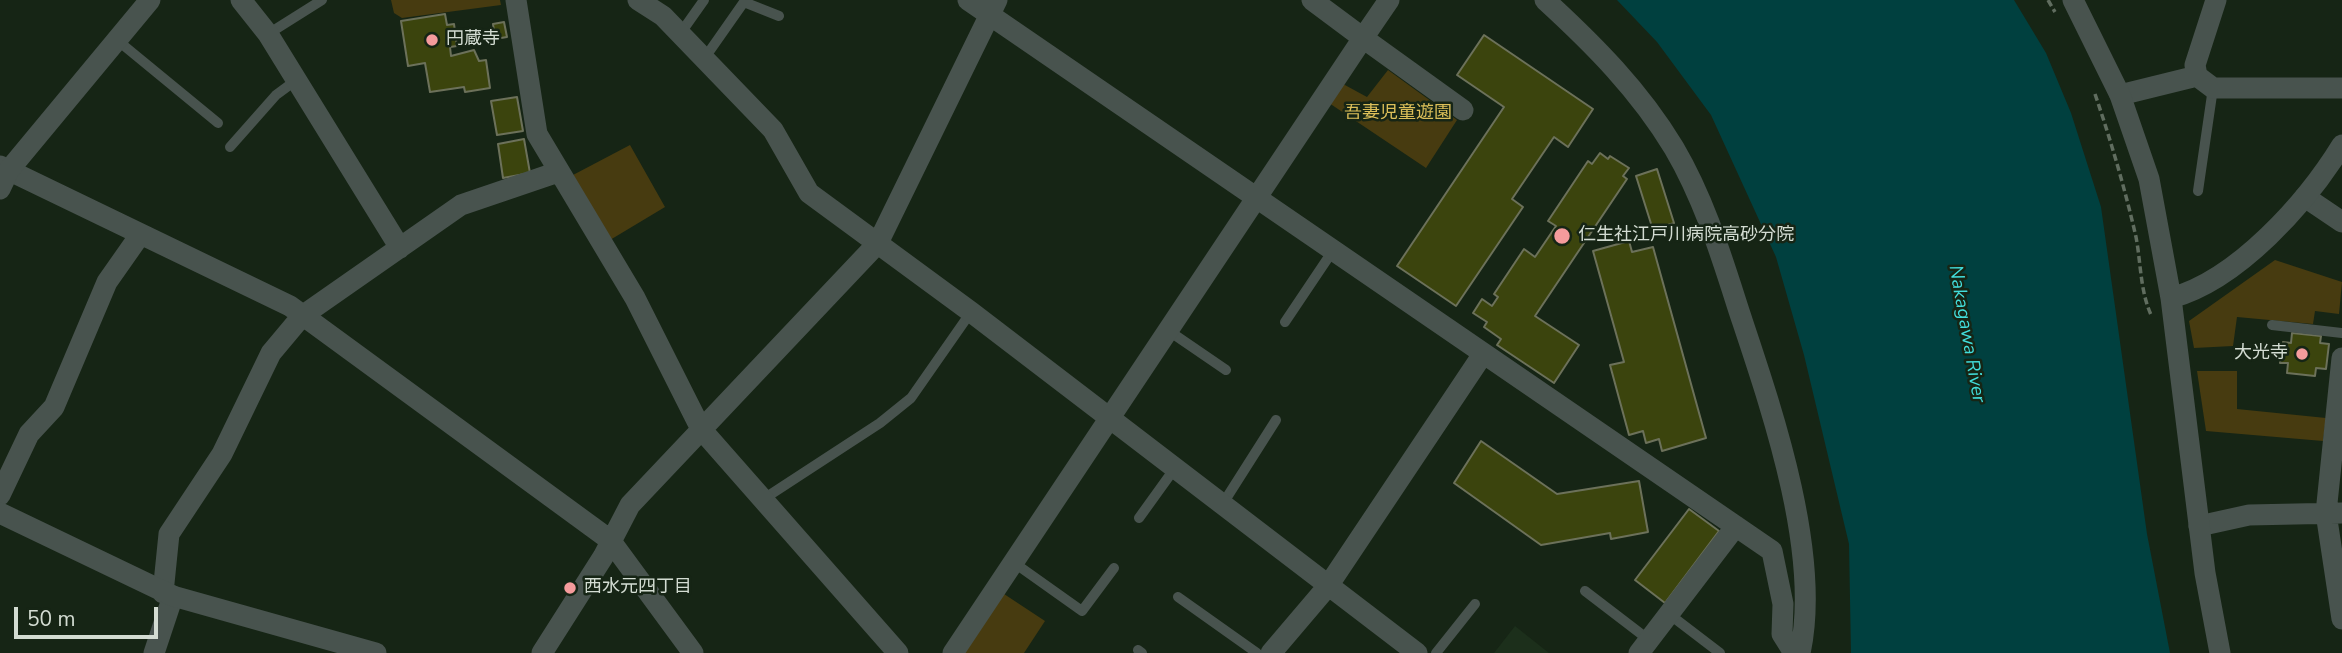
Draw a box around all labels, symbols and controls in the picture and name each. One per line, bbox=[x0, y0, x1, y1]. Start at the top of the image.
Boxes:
place label: 円蔵寺 bbox=[446, 29, 500, 51]
marker: 円蔵寺 bbox=[424, 32, 440, 48]
park label: 吾妻児童遊園 bbox=[1344, 103, 1452, 125]
place label: 仁生社江戸川病院高砂分院 bbox=[1578, 225, 1794, 247]
marker: 仁生社江戸川病院高砂分院 bbox=[1552, 226, 1572, 246]
water label: Nakagawa River bbox=[1943, 264, 1989, 404]
place label: 大光寺 bbox=[2234, 343, 2288, 365]
marker: 大光寺 bbox=[2294, 346, 2310, 362]
place label: 西水元四丁目 bbox=[584, 577, 692, 599]
marker: 西水元四丁目 bbox=[562, 580, 578, 596]
scale bar bbox=[18, 594, 161, 638]
text: 50 m bbox=[27, 605, 76, 633]

